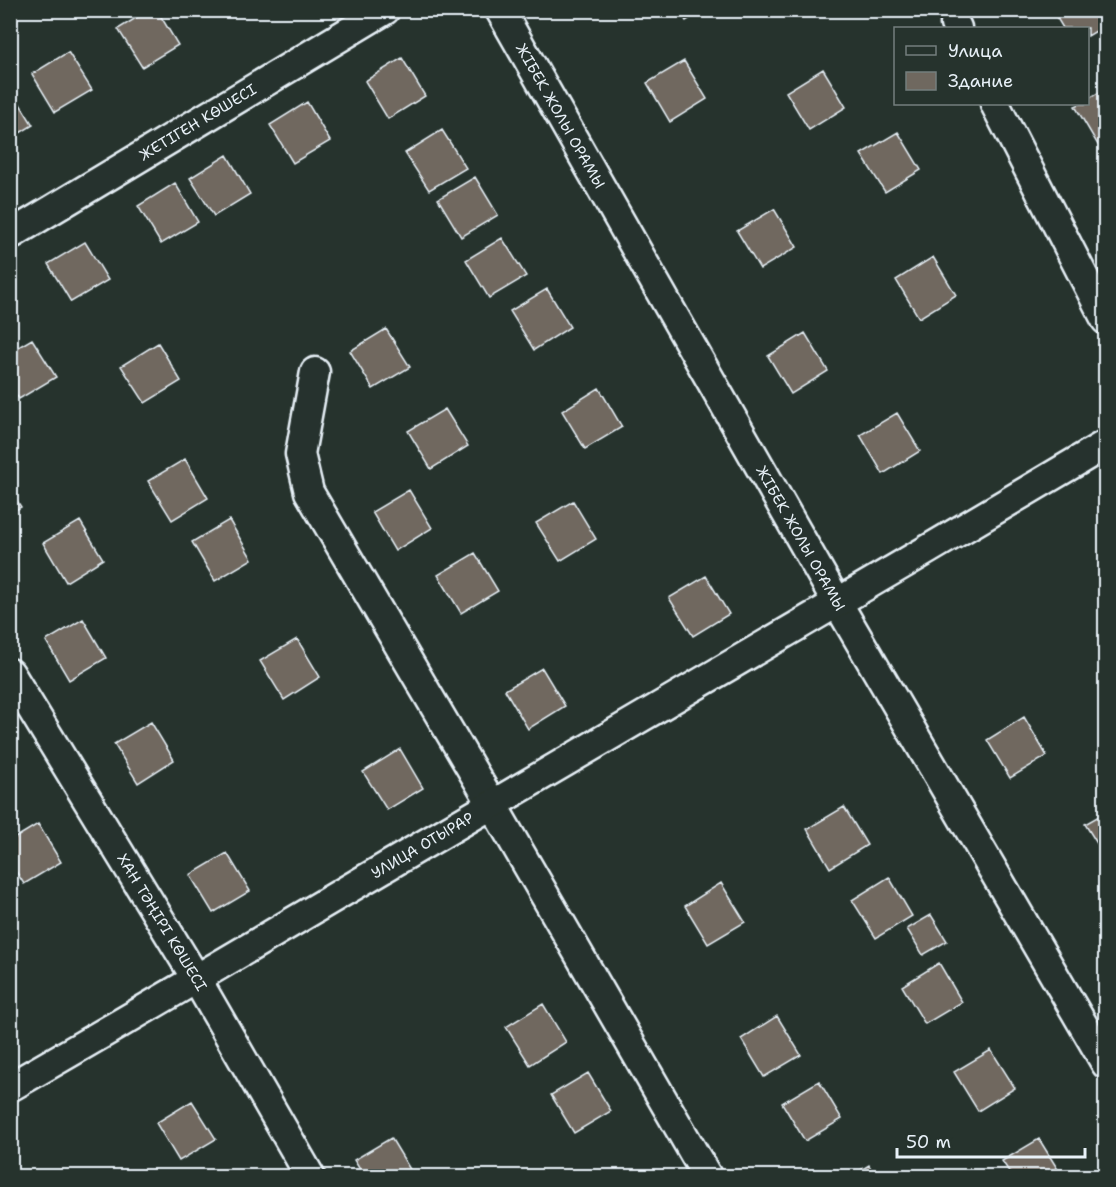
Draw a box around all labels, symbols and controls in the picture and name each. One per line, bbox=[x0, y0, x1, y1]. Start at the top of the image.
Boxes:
legend bbox=[894, 27, 1089, 105]
text: Улица bbox=[948, 39, 1002, 63]
street label: ЖІБЕК ЖОЛЫ ОРАМЫ bbox=[511, 40, 610, 192]
text: Здание bbox=[948, 69, 1013, 93]
street label: ЖЕТІГЕН КӨШЕСІ bbox=[136, 79, 260, 165]
street label: ЖІБЕК ЖОЛЫ ОРАМЫ bbox=[751, 462, 850, 615]
street label: УЛИЦА ОТЫРАР bbox=[368, 807, 478, 883]
street label: ХАН ТӘҢІРІ КӨШЕСІ bbox=[112, 850, 211, 995]
scale bar bbox=[897, 1121, 1084, 1159]
text: 50 m bbox=[906, 1130, 951, 1154]

